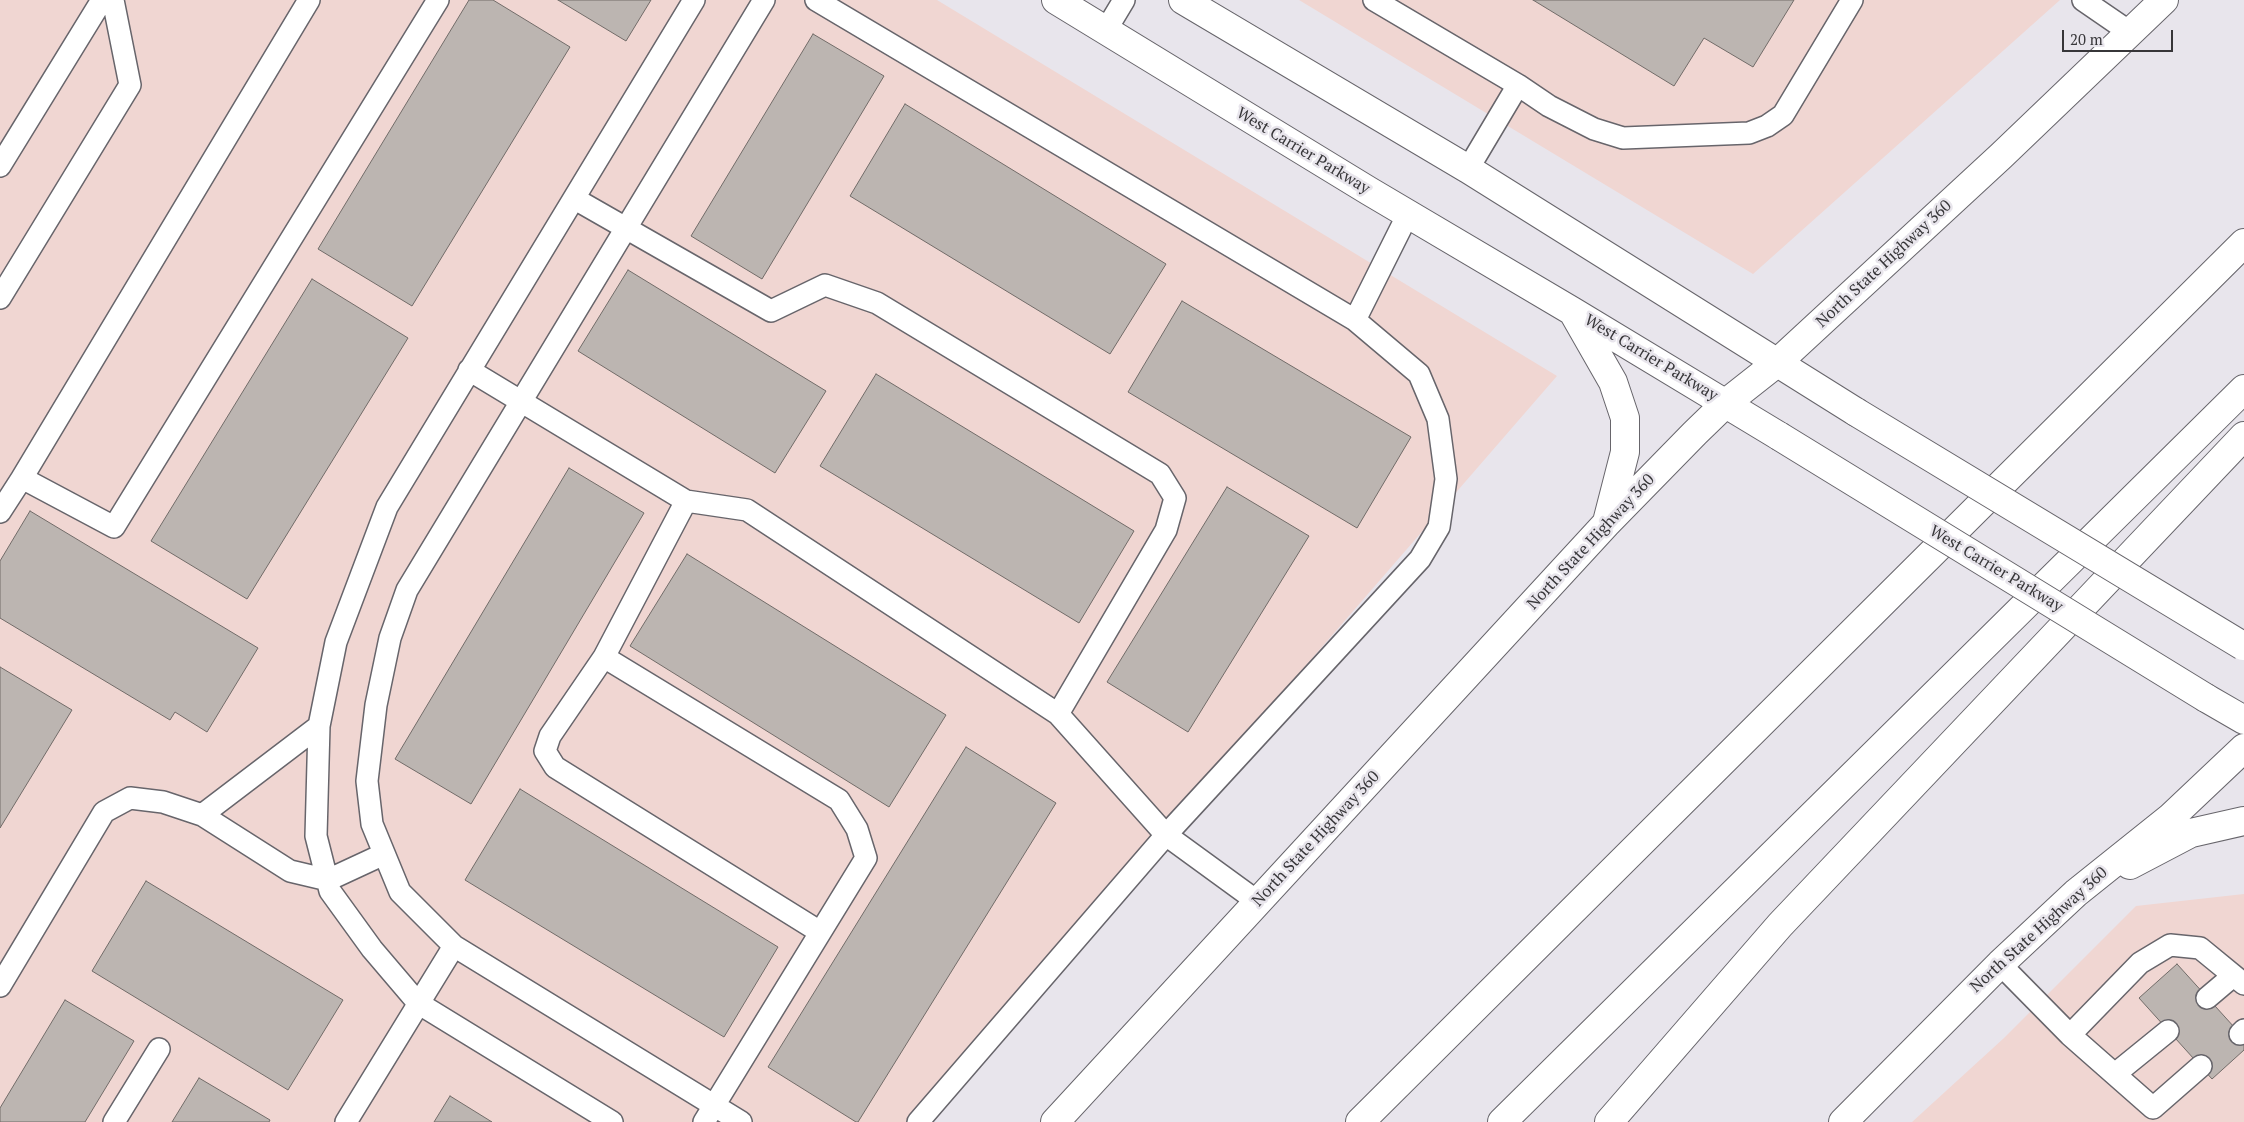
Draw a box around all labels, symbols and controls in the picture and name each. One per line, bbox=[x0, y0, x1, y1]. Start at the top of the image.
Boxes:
scale bar bbox=[2064, 20, 2175, 52]
text: 20 m bbox=[2070, 29, 2103, 49]
street label: West Carrier Parkway bbox=[1233, 104, 1373, 198]
street label: North State Highway 360 bbox=[1812, 196, 1956, 332]
street label: West Carrier Parkway bbox=[1581, 311, 1721, 405]
street label: North State Highway 360 bbox=[1523, 470, 1659, 614]
street label: West Carrier Parkway bbox=[1926, 522, 2066, 616]
street label: North State Highway 360 bbox=[1248, 767, 1384, 911]
street label: North State Highway 360 bbox=[1966, 863, 2112, 997]

